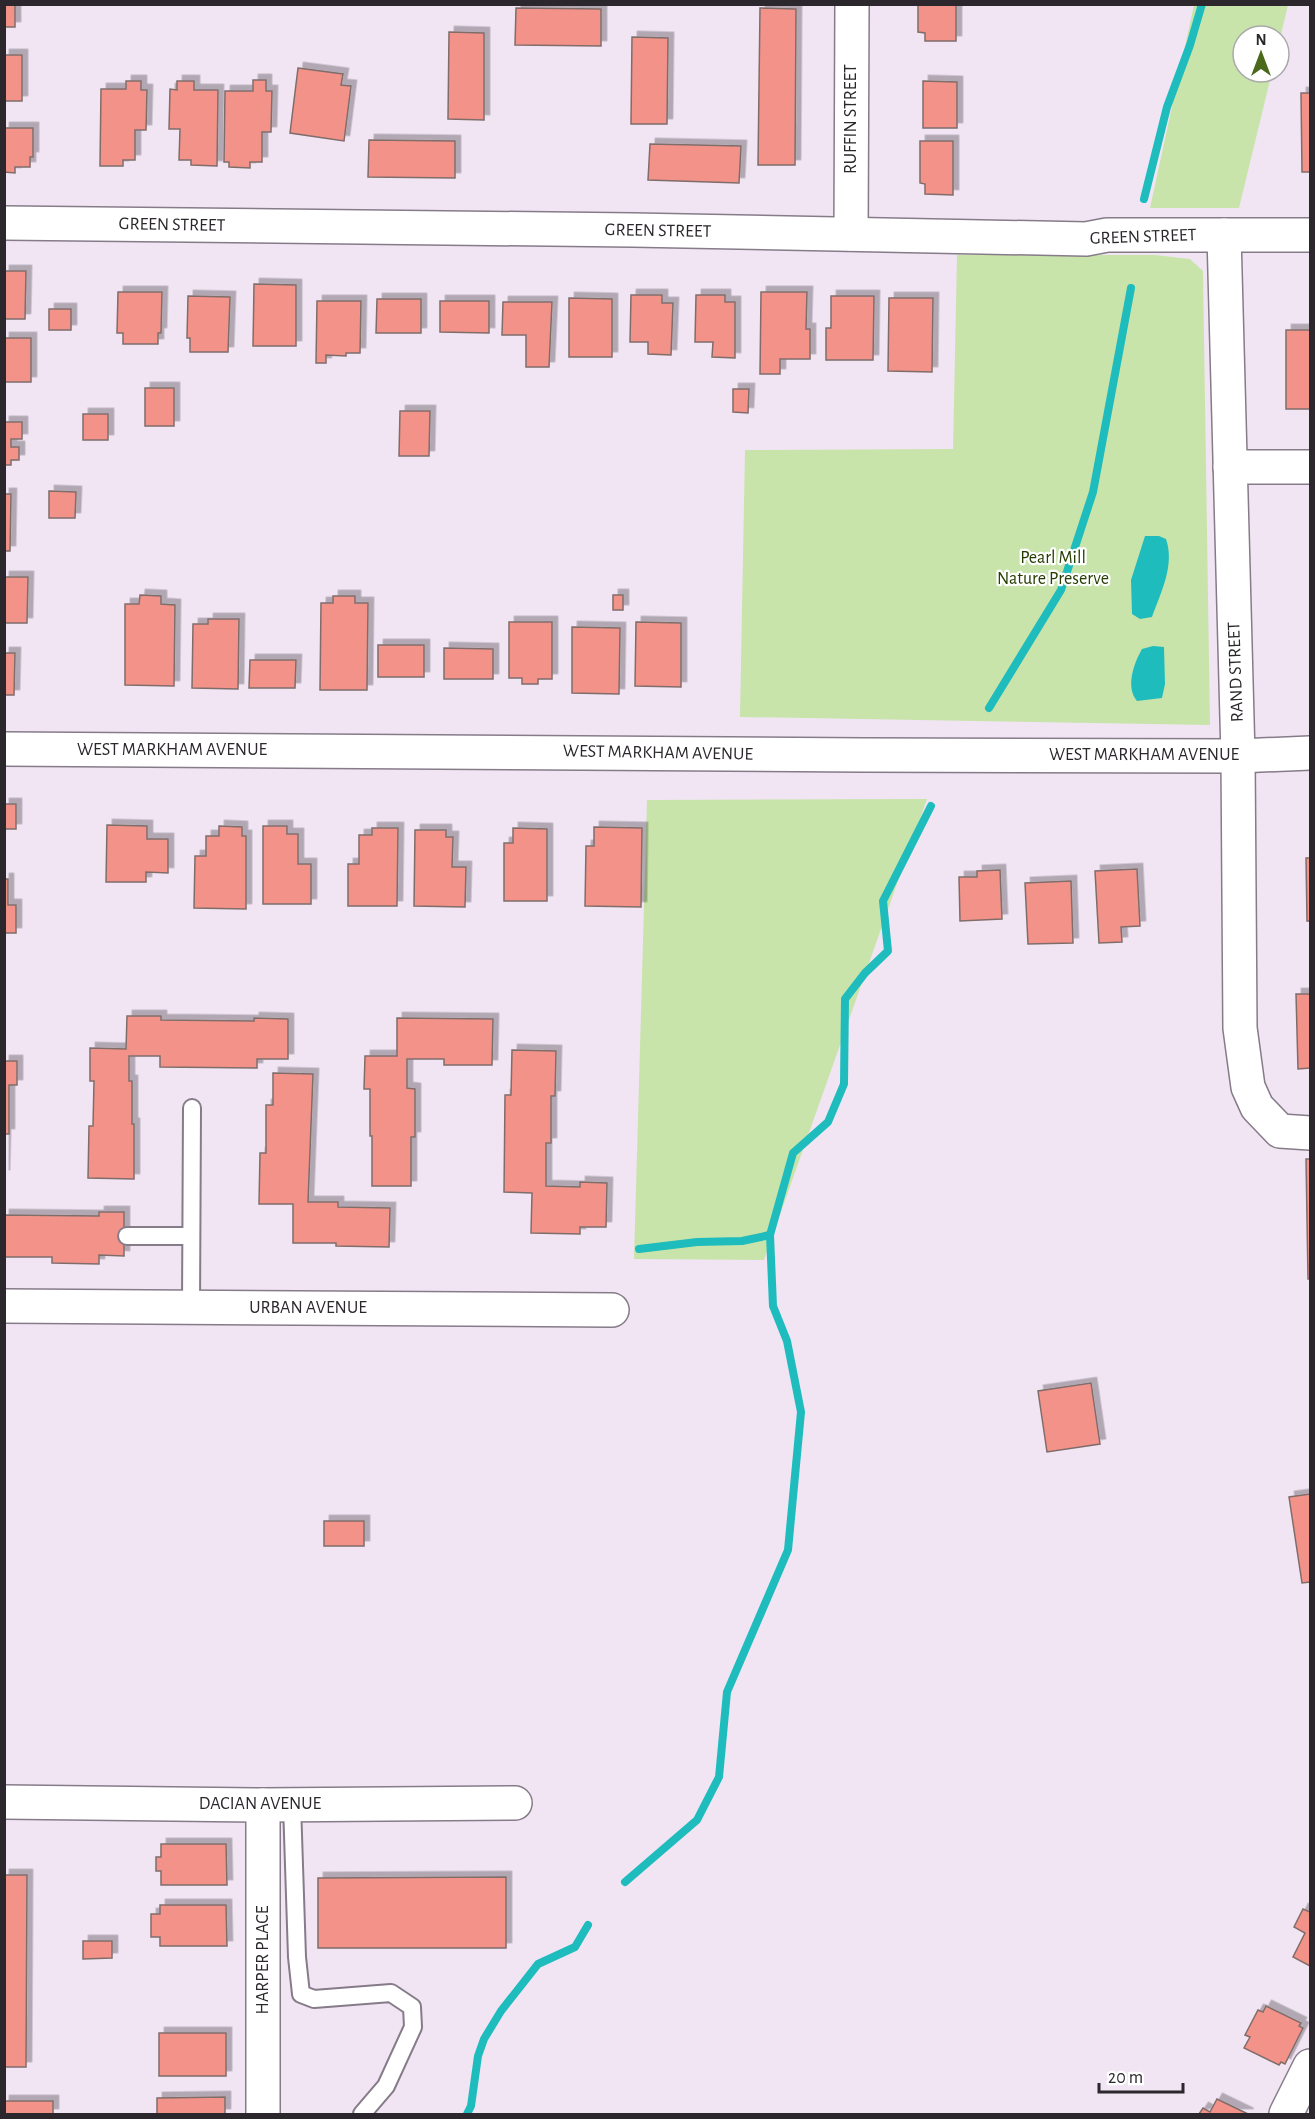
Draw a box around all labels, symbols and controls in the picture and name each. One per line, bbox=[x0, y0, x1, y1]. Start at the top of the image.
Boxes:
north arrow bbox=[1231, 24, 1291, 84]
text: N bbox=[1255, 32, 1267, 48]
street label: RUFFIN STREET bbox=[842, 64, 860, 174]
street label: GREEN STREET bbox=[119, 215, 226, 235]
street label: GREEN STREET bbox=[605, 221, 712, 241]
street label: GREEN STREET bbox=[1089, 226, 1197, 248]
park label: Pearl Mill Nature Preserve bbox=[997, 549, 1109, 588]
street label: RAND STREET bbox=[1225, 621, 1247, 723]
street label: WEST MARKHAM AVENUE bbox=[77, 741, 267, 759]
street label: WEST MARKHAM AVENUE bbox=[563, 742, 754, 764]
street label: WEST MARKHAM AVENUE bbox=[1049, 746, 1239, 764]
street label: URBAN AVENUE bbox=[249, 1299, 367, 1317]
street label: DACIAN AVENUE bbox=[199, 1795, 322, 1813]
street label: HARPER PLACE bbox=[254, 1905, 272, 2014]
scale bar bbox=[1099, 2056, 1183, 2094]
text: 20 m bbox=[1108, 2069, 1143, 2087]

